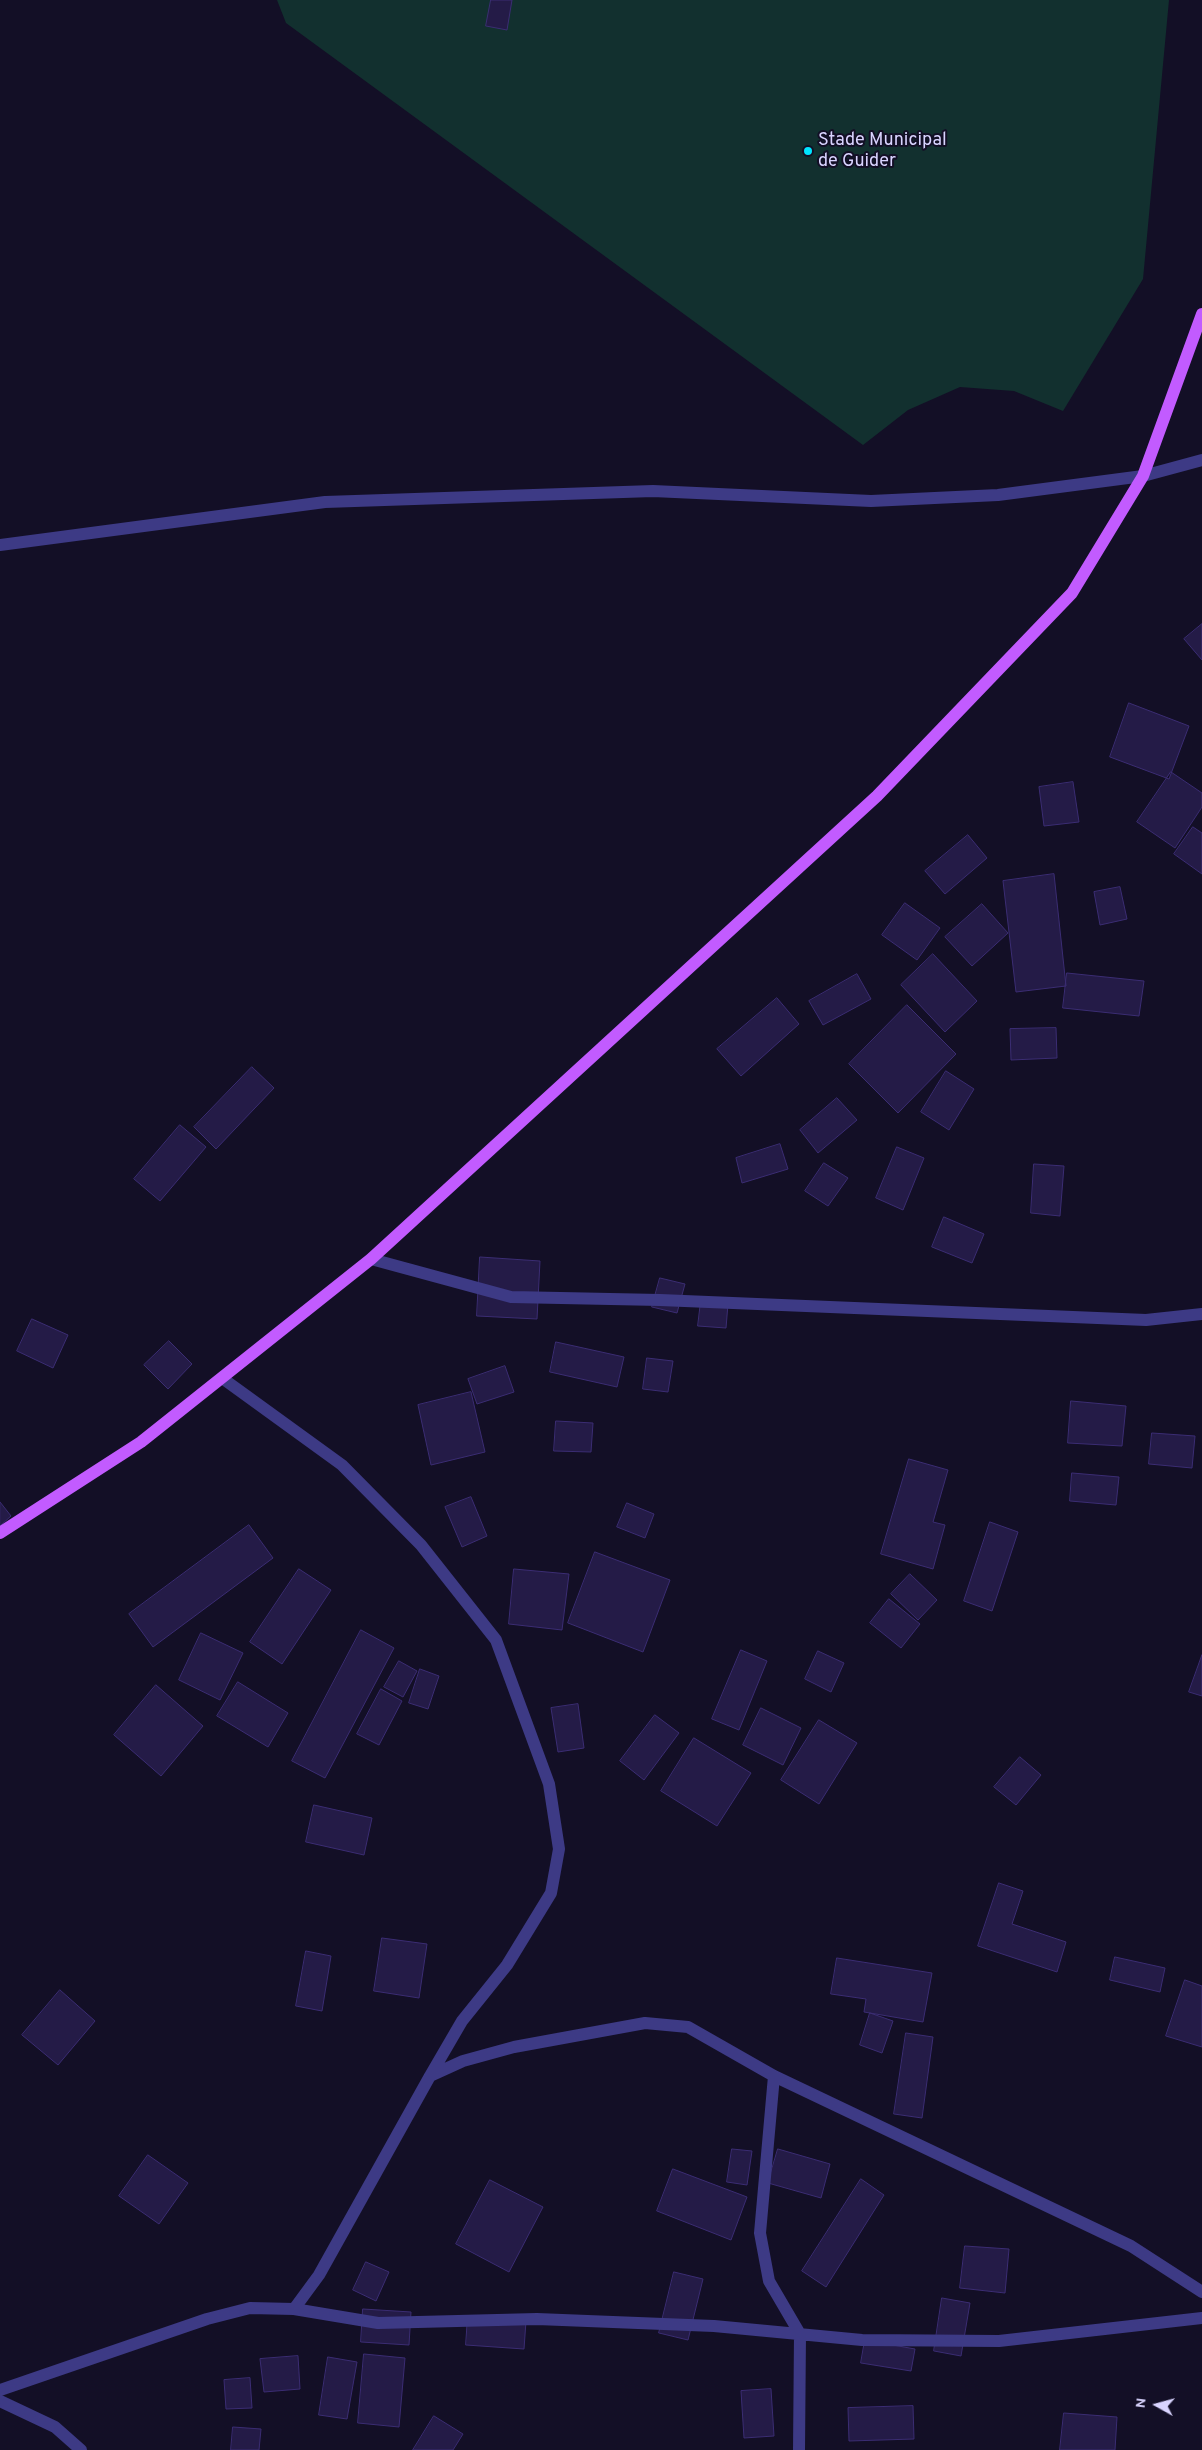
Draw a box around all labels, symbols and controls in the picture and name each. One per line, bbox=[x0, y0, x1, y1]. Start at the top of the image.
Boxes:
place label: Stade Municipal de Guider bbox=[818, 130, 947, 172]
marker: Stade Municipal de Guider bbox=[802, 145, 814, 157]
north arrow bbox=[1132, 2380, 1182, 2430]
text: N bbox=[1133, 2397, 1151, 2409]

